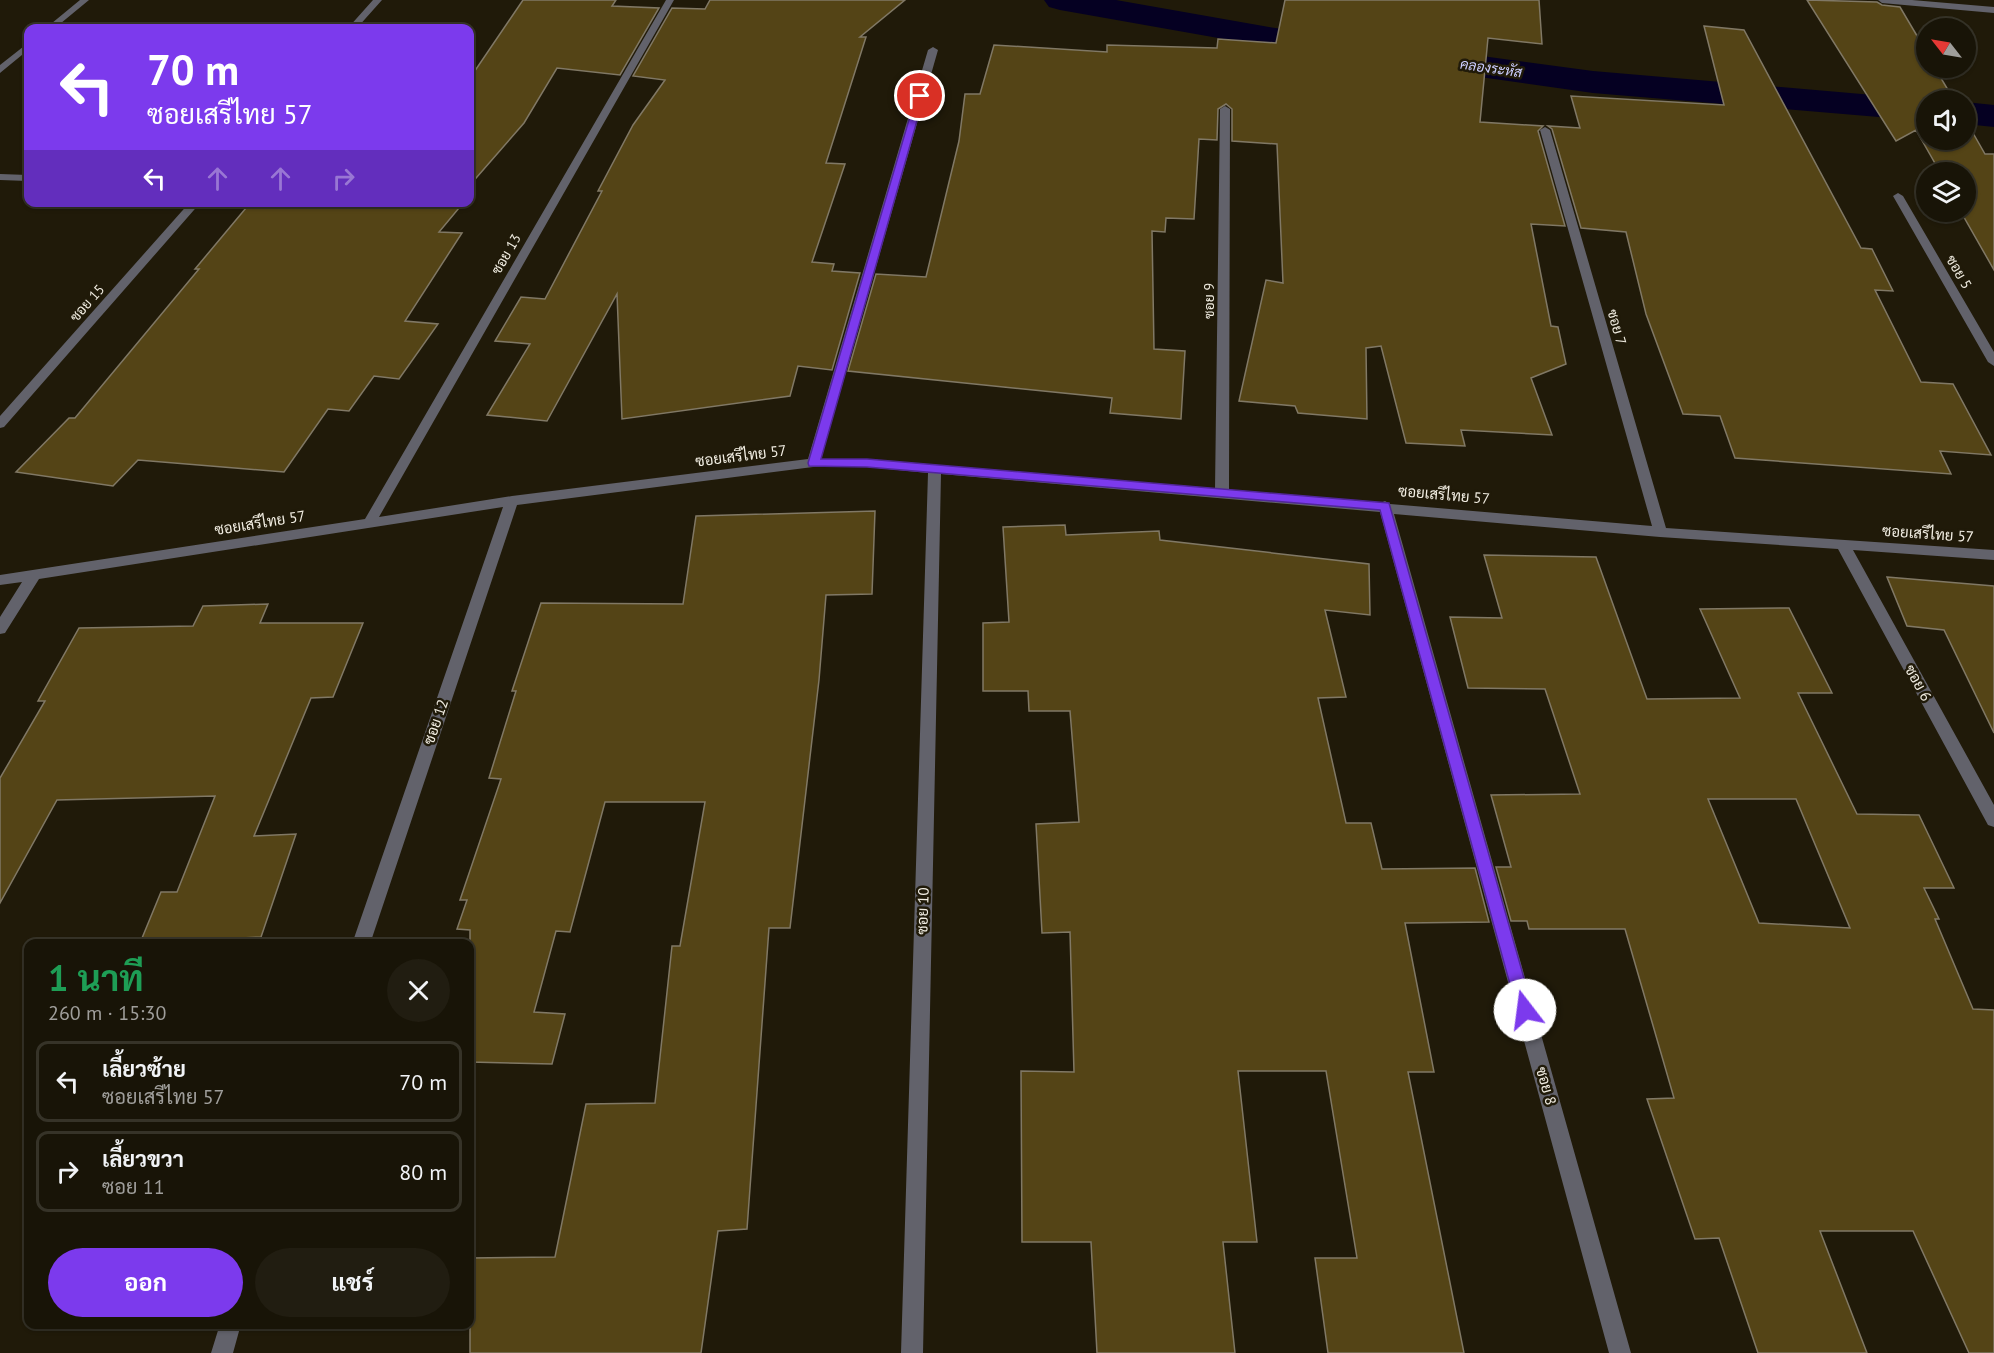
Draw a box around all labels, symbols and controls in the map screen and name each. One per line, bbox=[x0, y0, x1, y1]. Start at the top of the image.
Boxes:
north arrow bbox=[1916, 18, 1976, 78]
map controls bbox=[1916, 18, 1976, 222]
text: 70 m bbox=[147, 42, 239, 97]
icon: left bbox=[48, 48, 126, 126]
water label: คลองระหัส bbox=[1459, 55, 1524, 81]
pin bbox=[894, 70, 945, 121]
icon: arrive bbox=[903, 79, 936, 112]
button: sound bbox=[1916, 90, 1976, 150]
text: ซอยเสรีไทย 57 bbox=[147, 97, 312, 131]
icon: left bbox=[138, 162, 171, 195]
icon: ahead bbox=[201, 162, 234, 195]
icon: ahead bbox=[264, 162, 297, 195]
icon: right bbox=[327, 162, 360, 195]
button: layers bbox=[1916, 162, 1976, 222]
street label: ซอย 13 bbox=[487, 231, 525, 277]
street label: ซอย 5 bbox=[1942, 252, 1976, 292]
street label: ซอย 15 bbox=[66, 281, 108, 325]
street label: ซอย 9 bbox=[1200, 283, 1218, 319]
street label: ซอย 7 bbox=[1603, 307, 1631, 347]
street label: ซอยเสรีไทย 57 bbox=[694, 440, 788, 471]
street label: ซอยเสรีไทย 57 bbox=[1397, 481, 1491, 508]
street label: ซอยเสรีไทย 57 bbox=[213, 506, 307, 539]
street label: ซอยเสรีไทย 57 bbox=[1882, 521, 1975, 546]
street label: ซอย 6 bbox=[1901, 661, 1936, 704]
street label: ซอย 12 bbox=[419, 697, 452, 747]
street label: ซอย 10 bbox=[912, 887, 933, 935]
text: 1 นาที bbox=[48, 954, 144, 1001]
button: close bbox=[387, 959, 450, 1022]
position arrow bbox=[1493, 978, 1557, 1042]
text: 260 m · 15:30 bbox=[48, 1000, 166, 1026]
text: เลี้ยวซ้าย bbox=[102, 1055, 186, 1083]
icon: left bbox=[51, 1065, 84, 1098]
street label: ซอย 8 bbox=[1532, 1065, 1561, 1107]
text: 70 m bbox=[399, 1068, 447, 1096]
text: ซอยเสรีไทย 57 bbox=[102, 1084, 225, 1110]
text: เลี้ยวขวา bbox=[102, 1145, 184, 1173]
icon: right bbox=[51, 1155, 84, 1188]
text: 80 m bbox=[399, 1158, 447, 1186]
text: ซอย 11 bbox=[102, 1174, 165, 1200]
button: ออก bbox=[48, 1248, 243, 1317]
button: แชร์ bbox=[255, 1248, 450, 1317]

